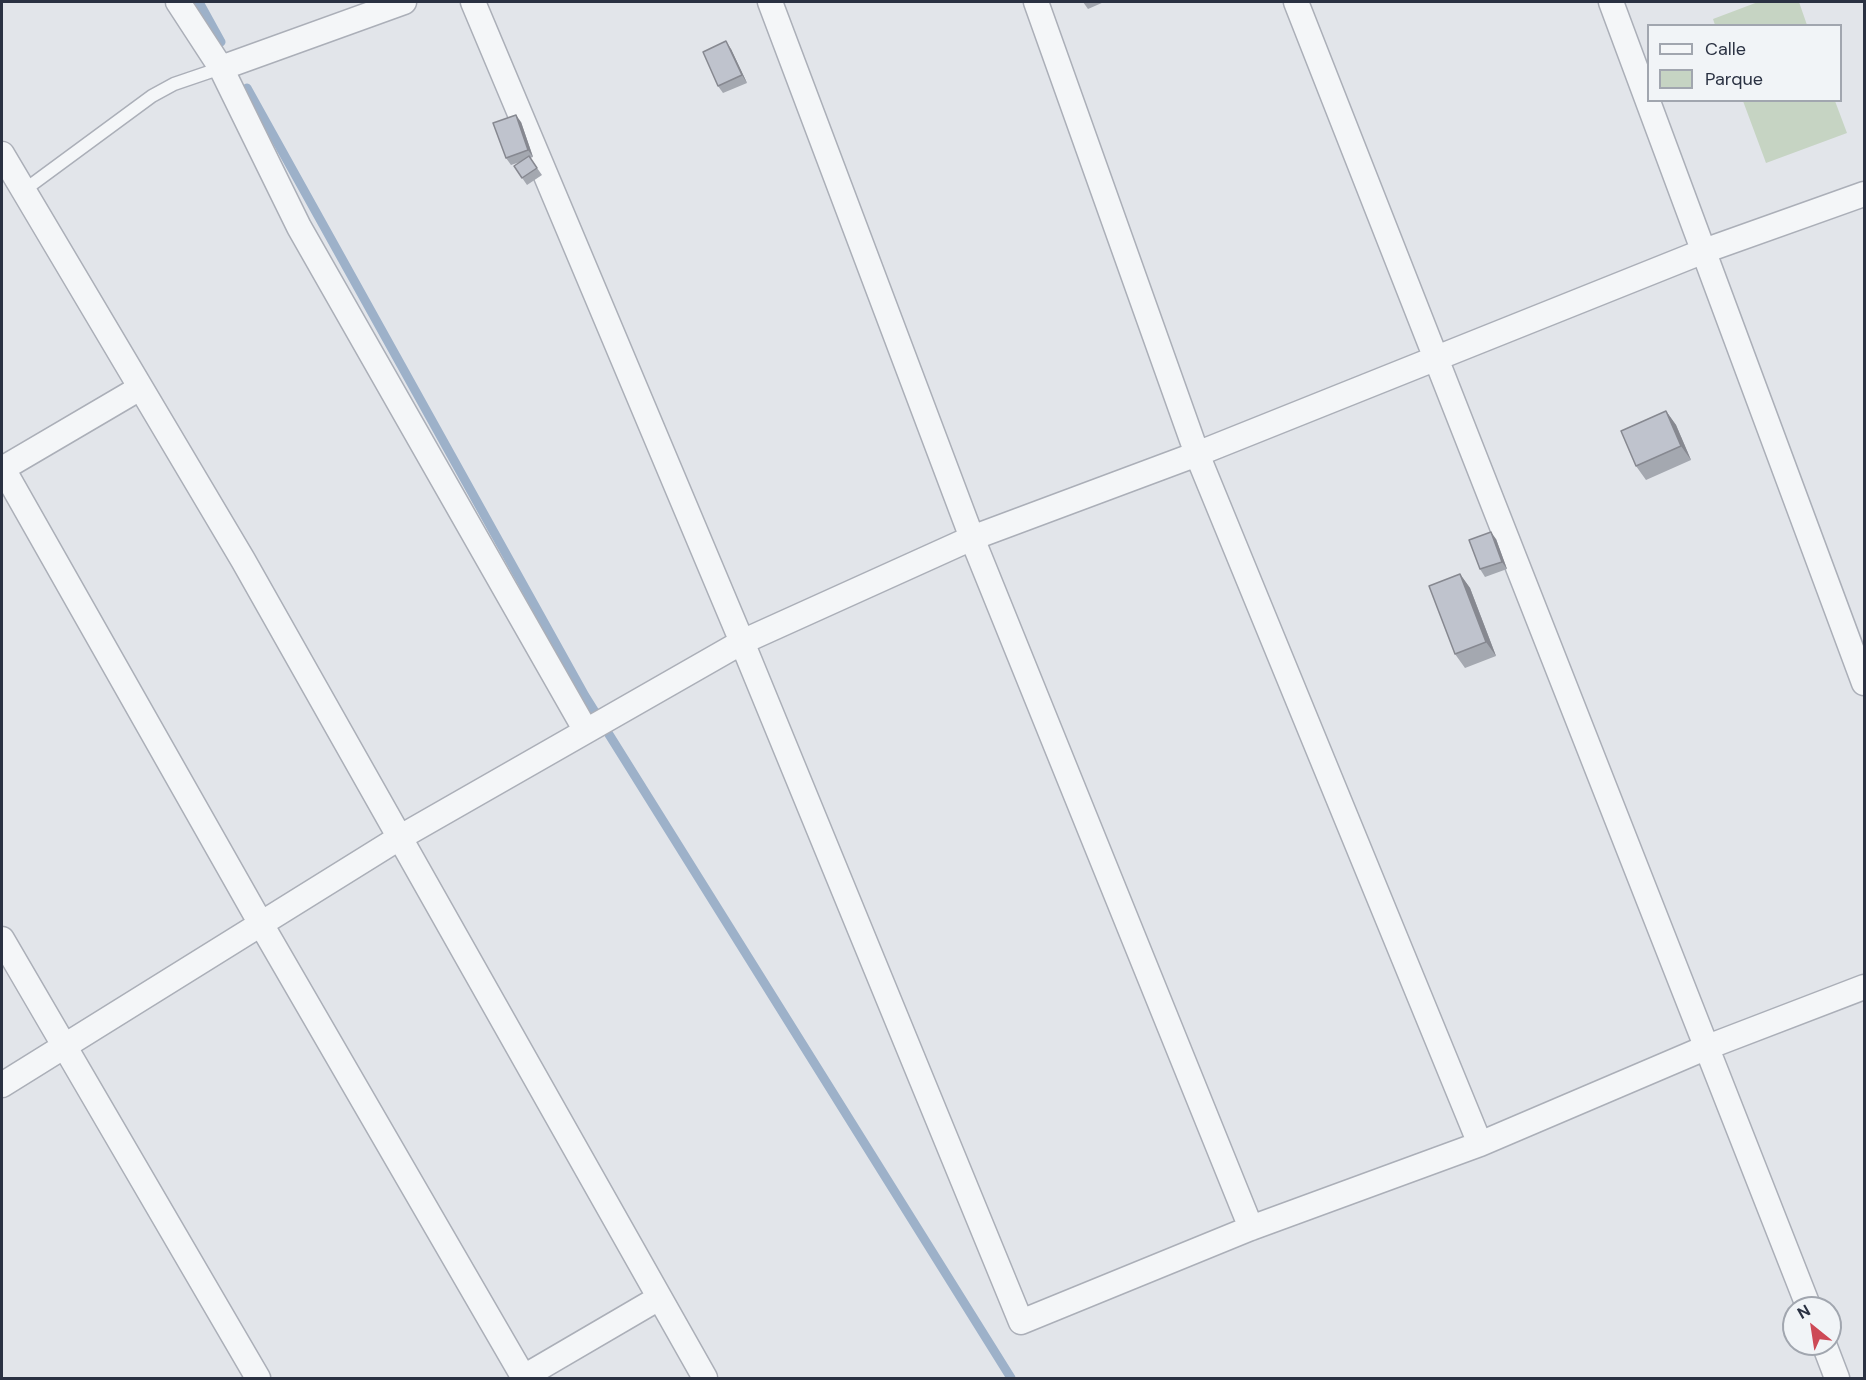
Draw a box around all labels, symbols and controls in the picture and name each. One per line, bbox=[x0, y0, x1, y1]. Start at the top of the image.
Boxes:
legend bbox=[1647, 24, 1842, 102]
text: Calle bbox=[1705, 37, 1746, 61]
text: Parque bbox=[1705, 67, 1763, 91]
north arrow bbox=[1782, 1296, 1842, 1356]
text: N bbox=[1793, 1300, 1814, 1324]

